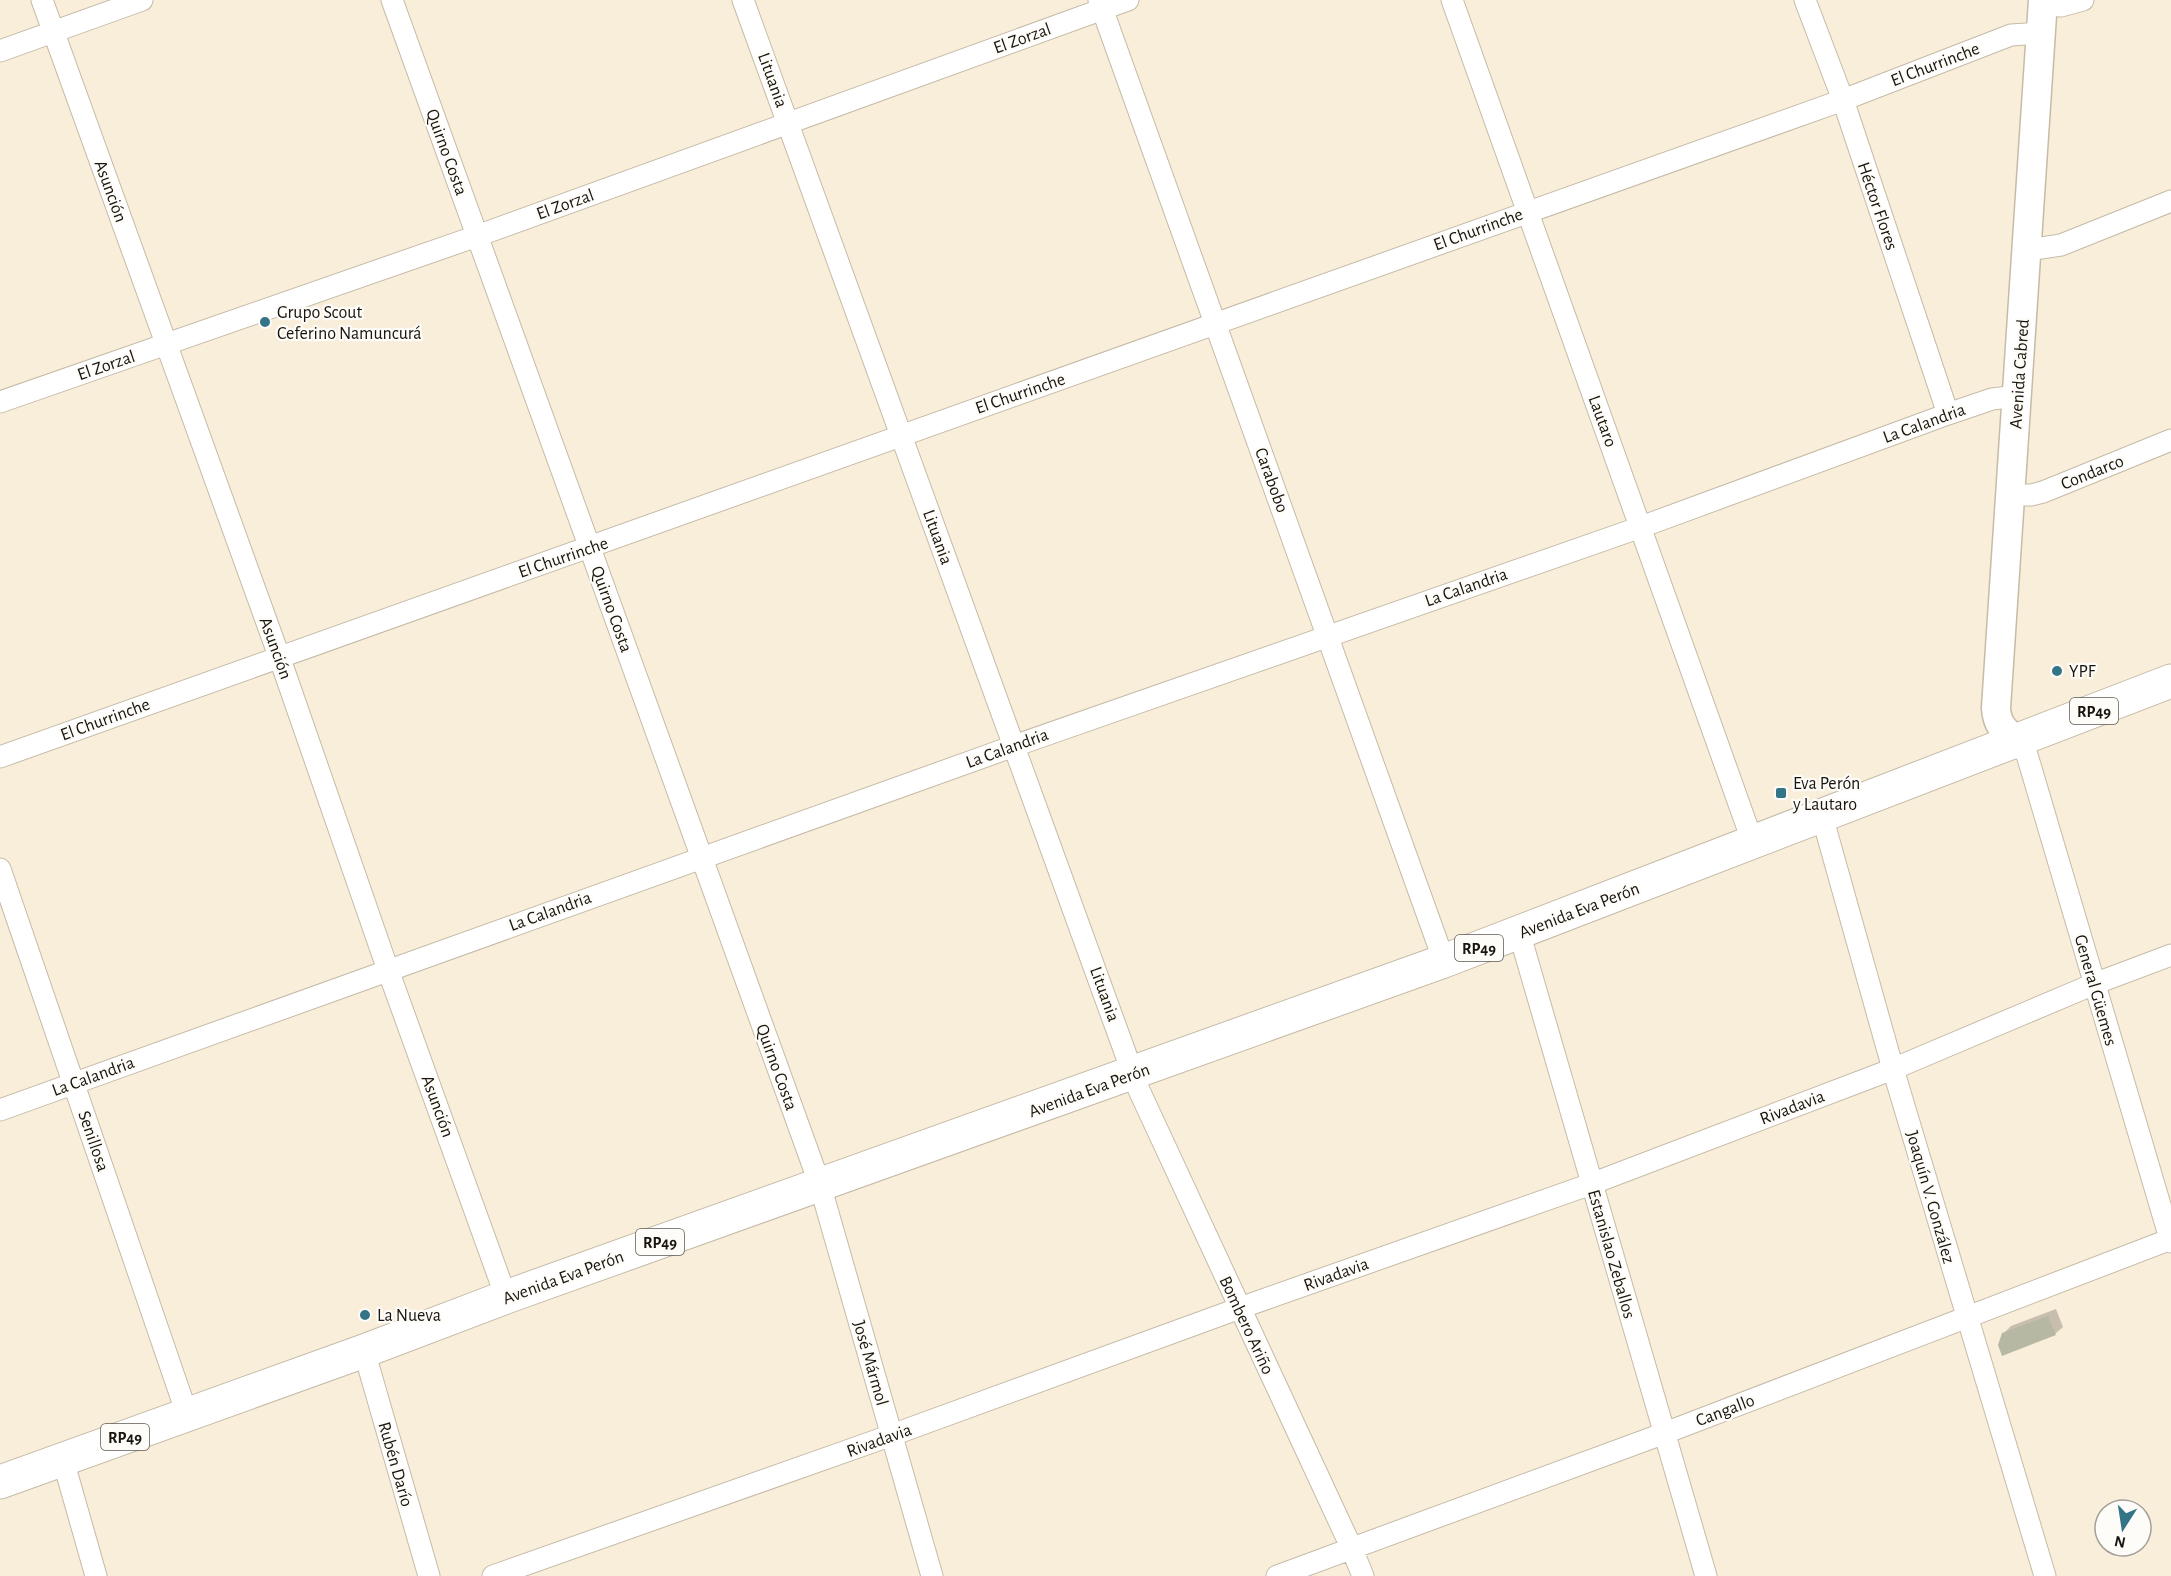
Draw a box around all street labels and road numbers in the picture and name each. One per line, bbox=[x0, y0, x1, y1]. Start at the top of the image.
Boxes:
street label: El Zorzal bbox=[991, 20, 1053, 58]
street label: El Churrinche bbox=[1888, 40, 1982, 90]
street label: Lituania bbox=[754, 51, 790, 110]
street label: Quirno Costa bbox=[422, 107, 470, 198]
street label: Asunción bbox=[91, 158, 130, 225]
street label: Héctor Flores bbox=[1854, 160, 1901, 253]
street label: El Zorzal bbox=[534, 186, 596, 224]
street label: El Churrinche bbox=[1431, 205, 1525, 254]
street label: Avenida Cabred bbox=[2007, 318, 2033, 430]
street label: El Zorzal bbox=[75, 348, 138, 384]
street label: El Churrinche bbox=[973, 370, 1068, 418]
street label: Lautaro bbox=[1584, 393, 1620, 450]
street label: La Calandria bbox=[1881, 401, 1968, 447]
street label: Carabobo bbox=[1251, 445, 1291, 515]
street label: Condarco bbox=[2058, 452, 2126, 494]
street label: Lituania bbox=[919, 508, 955, 567]
street label: El Churrinche bbox=[516, 534, 611, 582]
street label: Quirno Costa bbox=[587, 564, 635, 655]
street label: La Calandria bbox=[1423, 565, 1510, 610]
street label: Asunción bbox=[256, 615, 295, 682]
street label: El Churrinche bbox=[58, 695, 152, 744]
road number: RP49 bbox=[2070, 698, 2118, 724]
street label: La Calandria bbox=[964, 726, 1051, 772]
street label: Avenida Eva Perón bbox=[1517, 880, 1642, 942]
street label: La Calandria bbox=[507, 889, 594, 935]
street label: General Güemes bbox=[2071, 933, 2120, 1048]
road number: RP49 bbox=[1455, 935, 1503, 961]
street label: Lituania bbox=[1086, 965, 1122, 1024]
street label: Quirno Costa bbox=[752, 1022, 800, 1113]
street label: La Calandria bbox=[50, 1054, 137, 1100]
street label: Avenida Eva Perón bbox=[1026, 1061, 1152, 1121]
street label: Asunción bbox=[418, 1073, 457, 1140]
street label: Rivadavia bbox=[1758, 1087, 1827, 1128]
street label: Senillosa bbox=[74, 1109, 112, 1174]
street label: Joaquín V. González bbox=[1902, 1129, 1958, 1266]
street label: Estanislao Zeballos bbox=[1584, 1188, 1638, 1321]
road number: RP49 bbox=[636, 1229, 684, 1255]
street label: Avenida Eva Perón bbox=[500, 1248, 626, 1308]
street label: Rivadavia bbox=[1301, 1255, 1371, 1295]
street label: Bombero Ariño bbox=[1215, 1273, 1277, 1378]
street label: José Mármol bbox=[849, 1319, 891, 1408]
street label: Cangallo bbox=[1693, 1391, 1757, 1430]
street label: Rubén Darío bbox=[374, 1420, 416, 1509]
street label: Rivadavia bbox=[844, 1421, 914, 1461]
road number: RP49 bbox=[101, 1424, 149, 1450]

